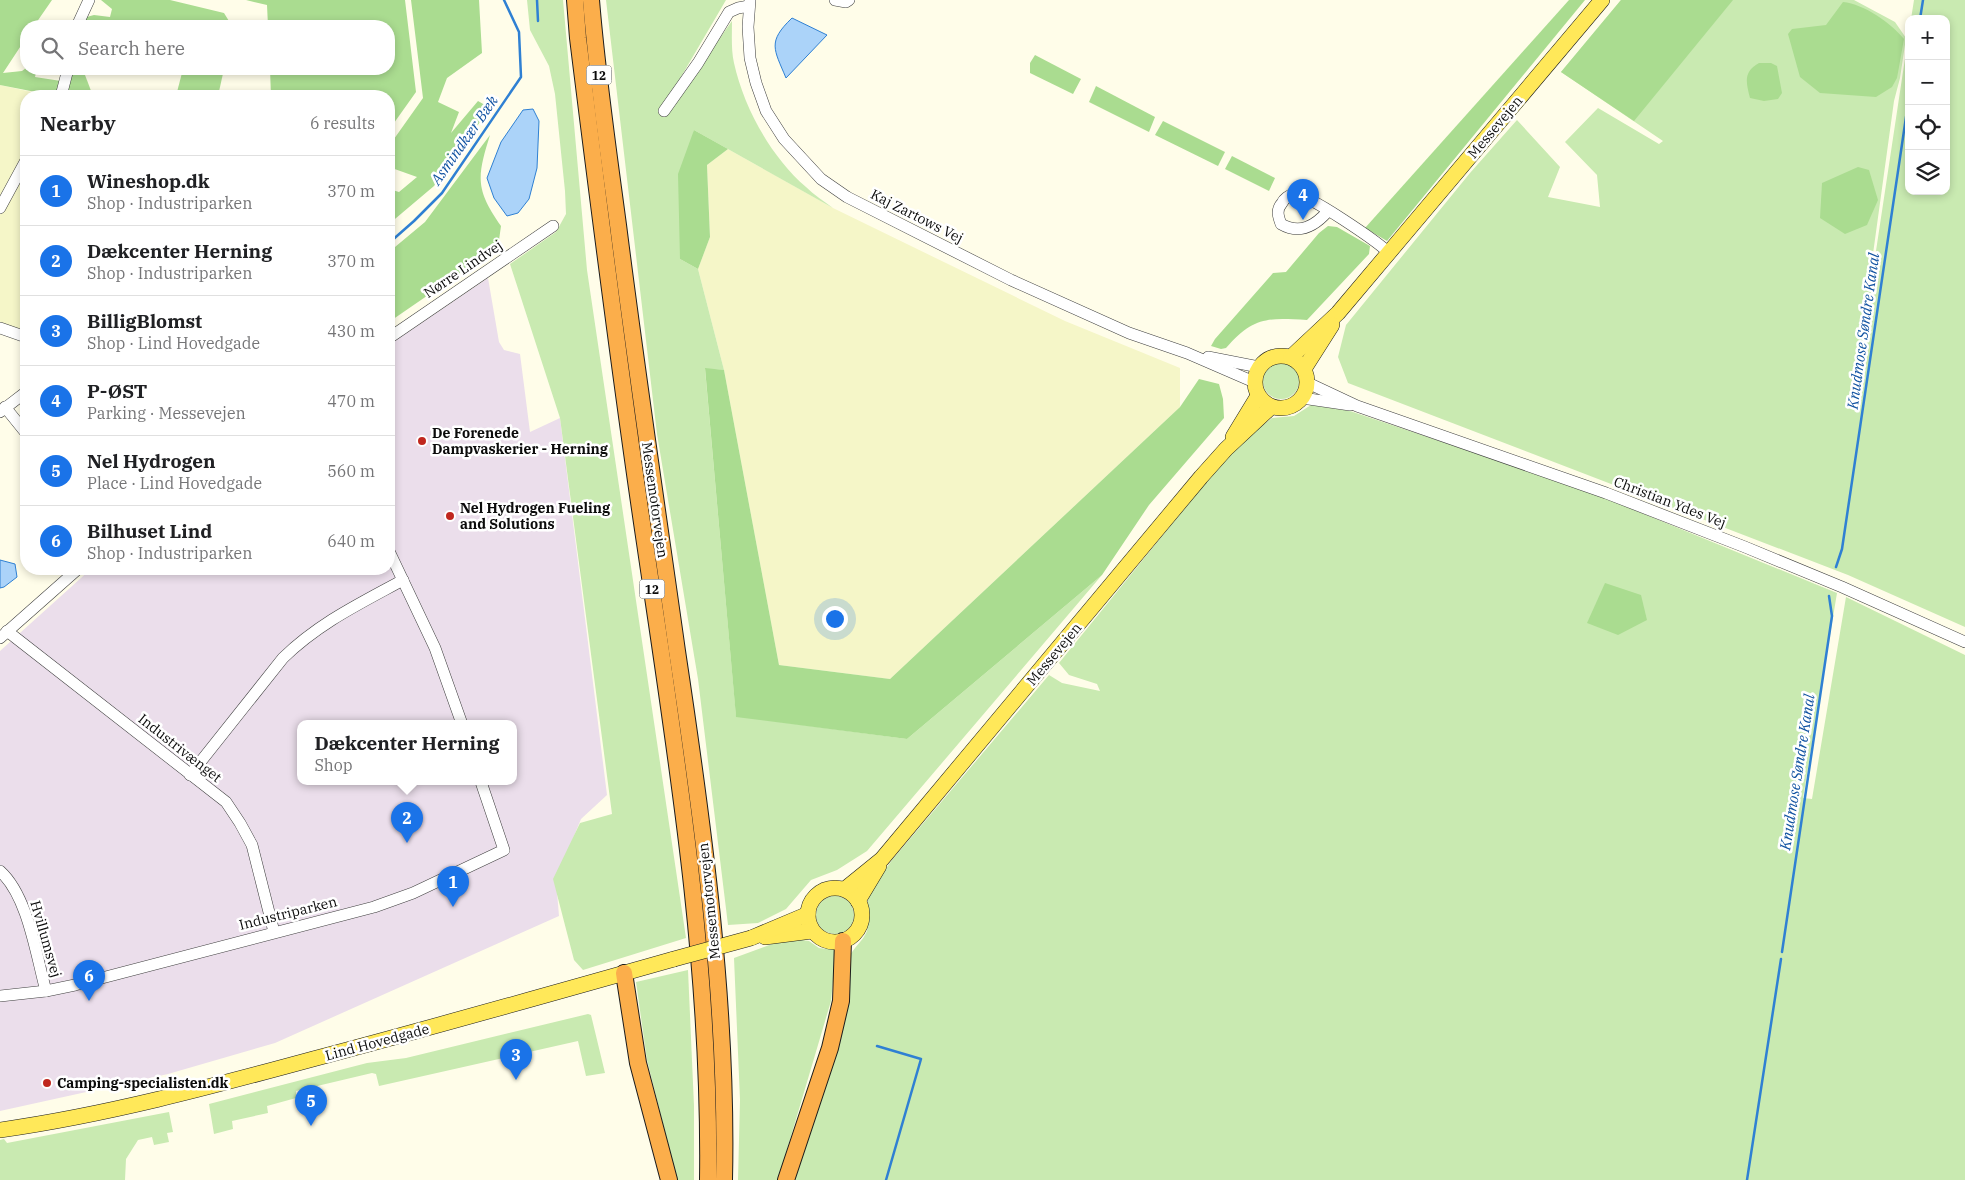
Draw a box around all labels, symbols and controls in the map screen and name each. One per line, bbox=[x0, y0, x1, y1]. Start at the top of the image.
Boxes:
map controls bbox=[1905, 15, 1950, 195]
button: + bbox=[1905, 15, 1950, 60]
search box bbox=[20, 20, 395, 75]
icon: search bbox=[38, 34, 66, 62]
text: Search here bbox=[78, 36, 185, 60]
button: − bbox=[1905, 60, 1950, 105]
road number: 12 bbox=[586, 66, 612, 84]
water label: Asmindkær Bæk bbox=[426, 92, 502, 189]
street label: Messevejen bbox=[1464, 92, 1526, 162]
button: locate bbox=[1905, 105, 1950, 150]
text: Nearby bbox=[40, 109, 116, 137]
text: 6 results bbox=[310, 113, 375, 133]
button: layers bbox=[1905, 150, 1950, 195]
text: Wineshop.dk bbox=[87, 169, 210, 193]
pin: 4 bbox=[1287, 179, 1319, 220]
text: 1 bbox=[51, 181, 61, 201]
text: 370 m bbox=[327, 181, 375, 201]
street label: Kaj Zartows Vej bbox=[868, 185, 966, 247]
text: Shop · Industriparken bbox=[87, 193, 252, 213]
street label: Nørre Lindvej bbox=[420, 236, 506, 302]
text: Dækcenter Herning bbox=[87, 239, 272, 263]
text: 2 bbox=[51, 251, 61, 271]
text: 370 m bbox=[327, 251, 375, 271]
water label: Knudmose Søndre Kanal bbox=[1842, 251, 1883, 411]
text: Shop · Industriparken bbox=[87, 263, 252, 283]
text: BilligBlomst bbox=[87, 309, 202, 333]
text: 3 bbox=[51, 321, 61, 341]
text: 430 m bbox=[327, 321, 375, 341]
text: Shop · Lind Hovedgade bbox=[87, 333, 260, 353]
text: P-ØST bbox=[87, 379, 147, 403]
text: 4 bbox=[51, 391, 61, 411]
text: 470 m bbox=[327, 391, 375, 411]
text: Parking · Messevejen bbox=[87, 403, 246, 423]
place label: De Forenede Dampvaskerier - Herning bbox=[432, 424, 609, 458]
marker: De Forenede Dampvaskerier - Herning bbox=[416, 435, 428, 447]
street label: Messemotorvejen bbox=[638, 441, 672, 559]
text: Nel Hydrogen bbox=[87, 449, 215, 473]
text: 5 bbox=[51, 461, 61, 481]
text: 560 m bbox=[327, 461, 375, 481]
street label: Christian Ydes Vej bbox=[1611, 472, 1729, 532]
text: Place · Lind Hovedgade bbox=[87, 473, 262, 493]
place label: Nel Hydrogen Fueling and Solutions bbox=[460, 499, 611, 533]
marker: Nel Hydrogen Fueling and Solutions bbox=[444, 510, 456, 522]
text: Bilhuset Lind bbox=[87, 519, 212, 543]
text: 6 bbox=[51, 531, 61, 551]
text: 640 m bbox=[327, 531, 375, 551]
text: Shop · Industriparken bbox=[87, 543, 252, 563]
road number: 12 bbox=[640, 580, 664, 598]
your location bbox=[822, 606, 848, 632]
street label: Messevejen bbox=[1023, 619, 1085, 689]
water label: Knudmose Søndre Kanal bbox=[1775, 692, 1819, 852]
street label: Industrivænget bbox=[135, 710, 225, 786]
popup bbox=[297, 720, 517, 785]
text: Dækcenter Herning bbox=[314, 731, 500, 755]
text: Shop bbox=[314, 755, 353, 775]
pin: 2 bbox=[391, 802, 423, 843]
street label: Messemotorvejen bbox=[694, 842, 724, 960]
pin: 1 bbox=[437, 866, 469, 907]
street label: Industriparken bbox=[237, 892, 339, 934]
street label: Hvillumsvej bbox=[26, 898, 66, 980]
pin: 6 bbox=[73, 960, 105, 1001]
street label: Lind Hovedgade bbox=[323, 1019, 431, 1065]
pin: 3 bbox=[500, 1039, 532, 1080]
place label: Camping-specialisten.dk bbox=[57, 1074, 229, 1092]
marker: Camping-specialisten.dk bbox=[41, 1077, 53, 1089]
pin: 5 bbox=[295, 1085, 327, 1126]

